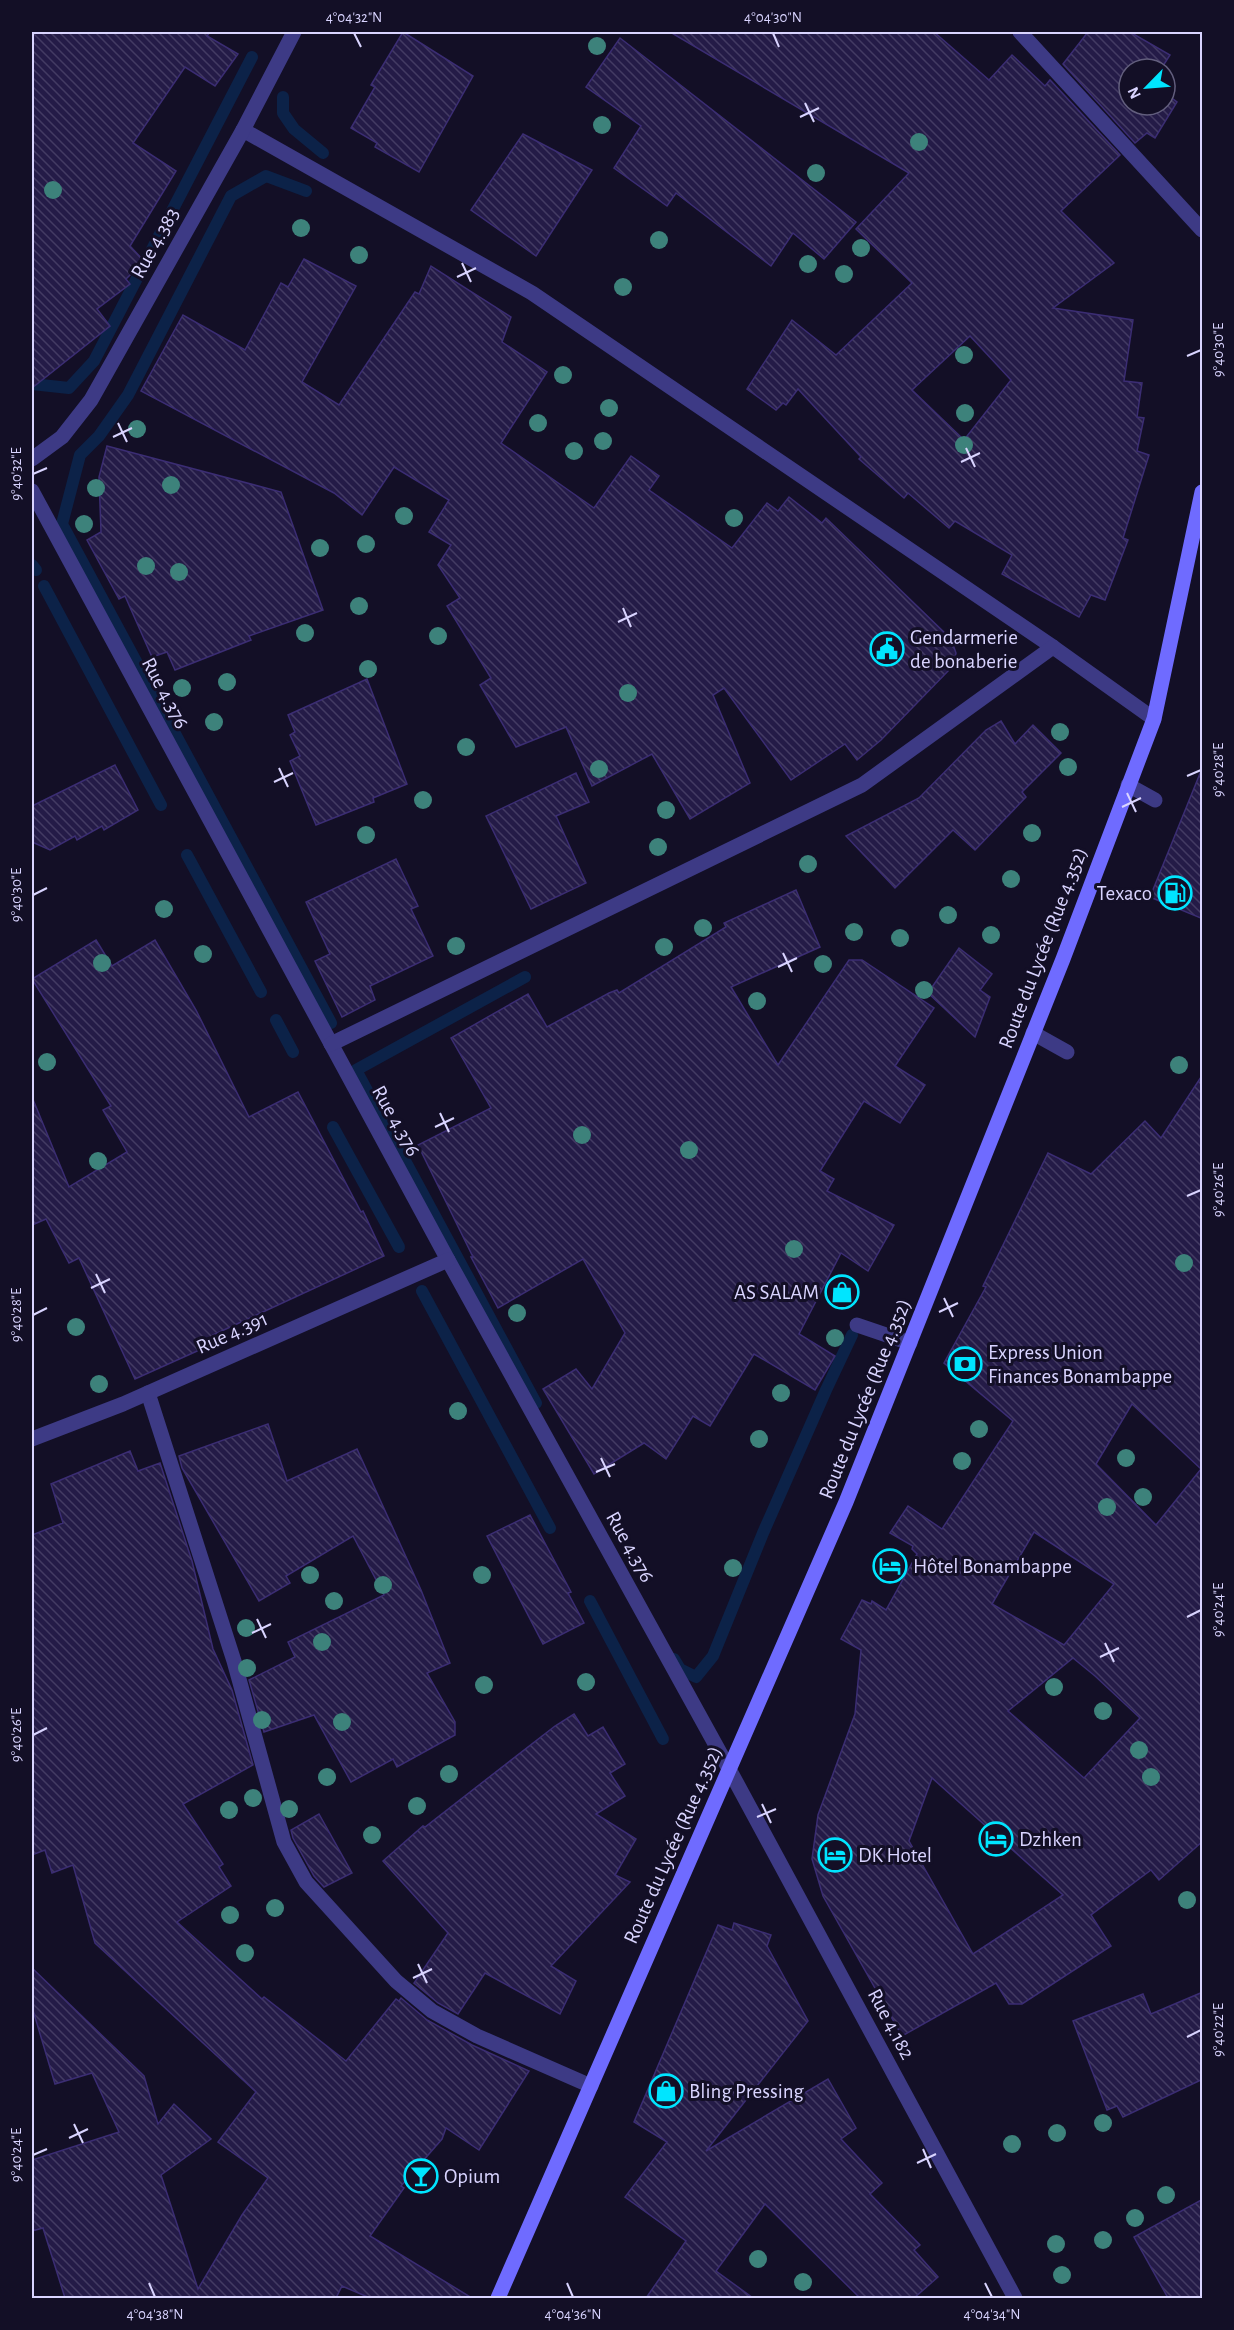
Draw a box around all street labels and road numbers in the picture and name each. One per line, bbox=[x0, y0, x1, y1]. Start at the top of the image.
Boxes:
street label: Rue 4.383 bbox=[127, 204, 183, 282]
street label: Rue 4.376 bbox=[138, 654, 192, 732]
street label: Route du Lycée (Rue 4.352) bbox=[995, 844, 1091, 1052]
street label: Rue 4.376 bbox=[368, 1082, 424, 1160]
street label: Route du Lycée (Rue 4.352) bbox=[815, 1296, 915, 1502]
street label: Rue 4.391 bbox=[193, 1308, 271, 1358]
street label: Rue 4.376 bbox=[602, 1508, 658, 1586]
street label: Route du Lycée (Rue 4.352) bbox=[620, 1743, 726, 1947]
street label: Rue 4.182 bbox=[864, 1985, 918, 2063]

